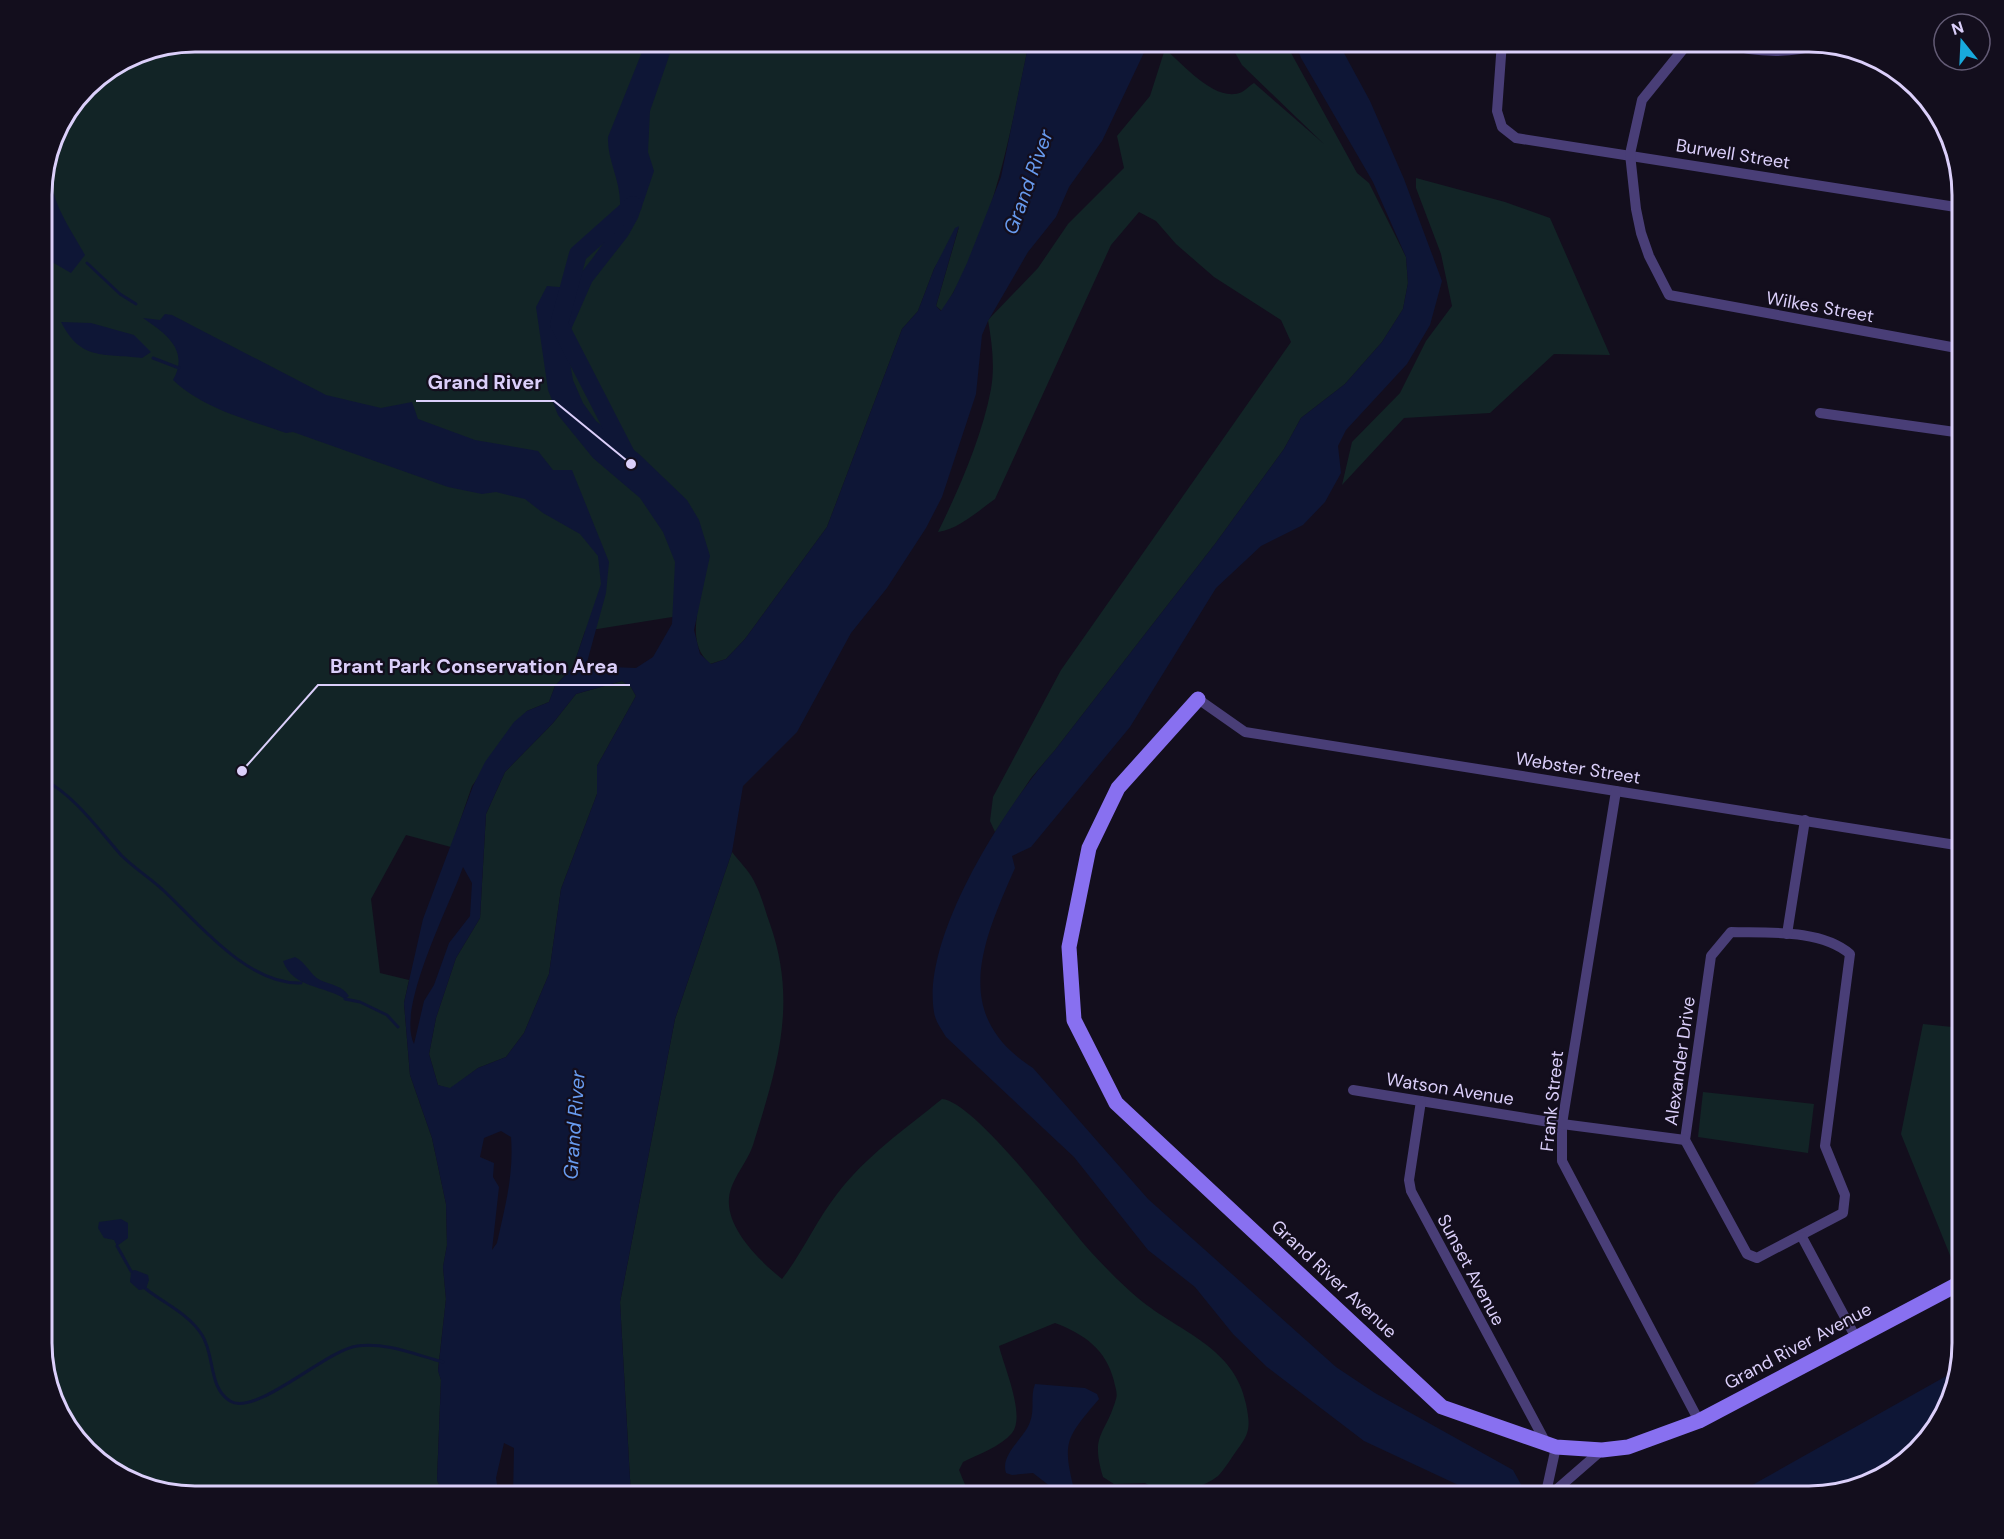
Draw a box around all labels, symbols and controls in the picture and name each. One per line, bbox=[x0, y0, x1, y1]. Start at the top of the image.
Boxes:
north arrow bbox=[1932, 12, 1992, 72]
text: N bbox=[1949, 16, 1966, 40]
water label: Grand River bbox=[997, 126, 1059, 238]
street label: Burwell Street bbox=[1674, 133, 1792, 175]
street label: Wilkes Street bbox=[1764, 286, 1876, 328]
callout: Grand River bbox=[416, 363, 554, 401]
text: Grand River bbox=[428, 369, 542, 395]
callout: Brant Park Conservation Area bbox=[318, 647, 630, 685]
text: Brant Park Conservation Area bbox=[330, 653, 618, 679]
street label: Webster Street bbox=[1514, 746, 1642, 790]
street label: Alexander Drive bbox=[1659, 995, 1701, 1127]
street label: Frank Street bbox=[1535, 1049, 1569, 1153]
street label: Watson Avenue bbox=[1384, 1067, 1516, 1111]
water label: Grand River bbox=[557, 1069, 591, 1180]
street label: Sunset Avenue bbox=[1432, 1210, 1510, 1330]
street label: Grand River Avenue bbox=[1266, 1215, 1402, 1343]
street label: Grand River Avenue bbox=[1720, 1297, 1876, 1395]

